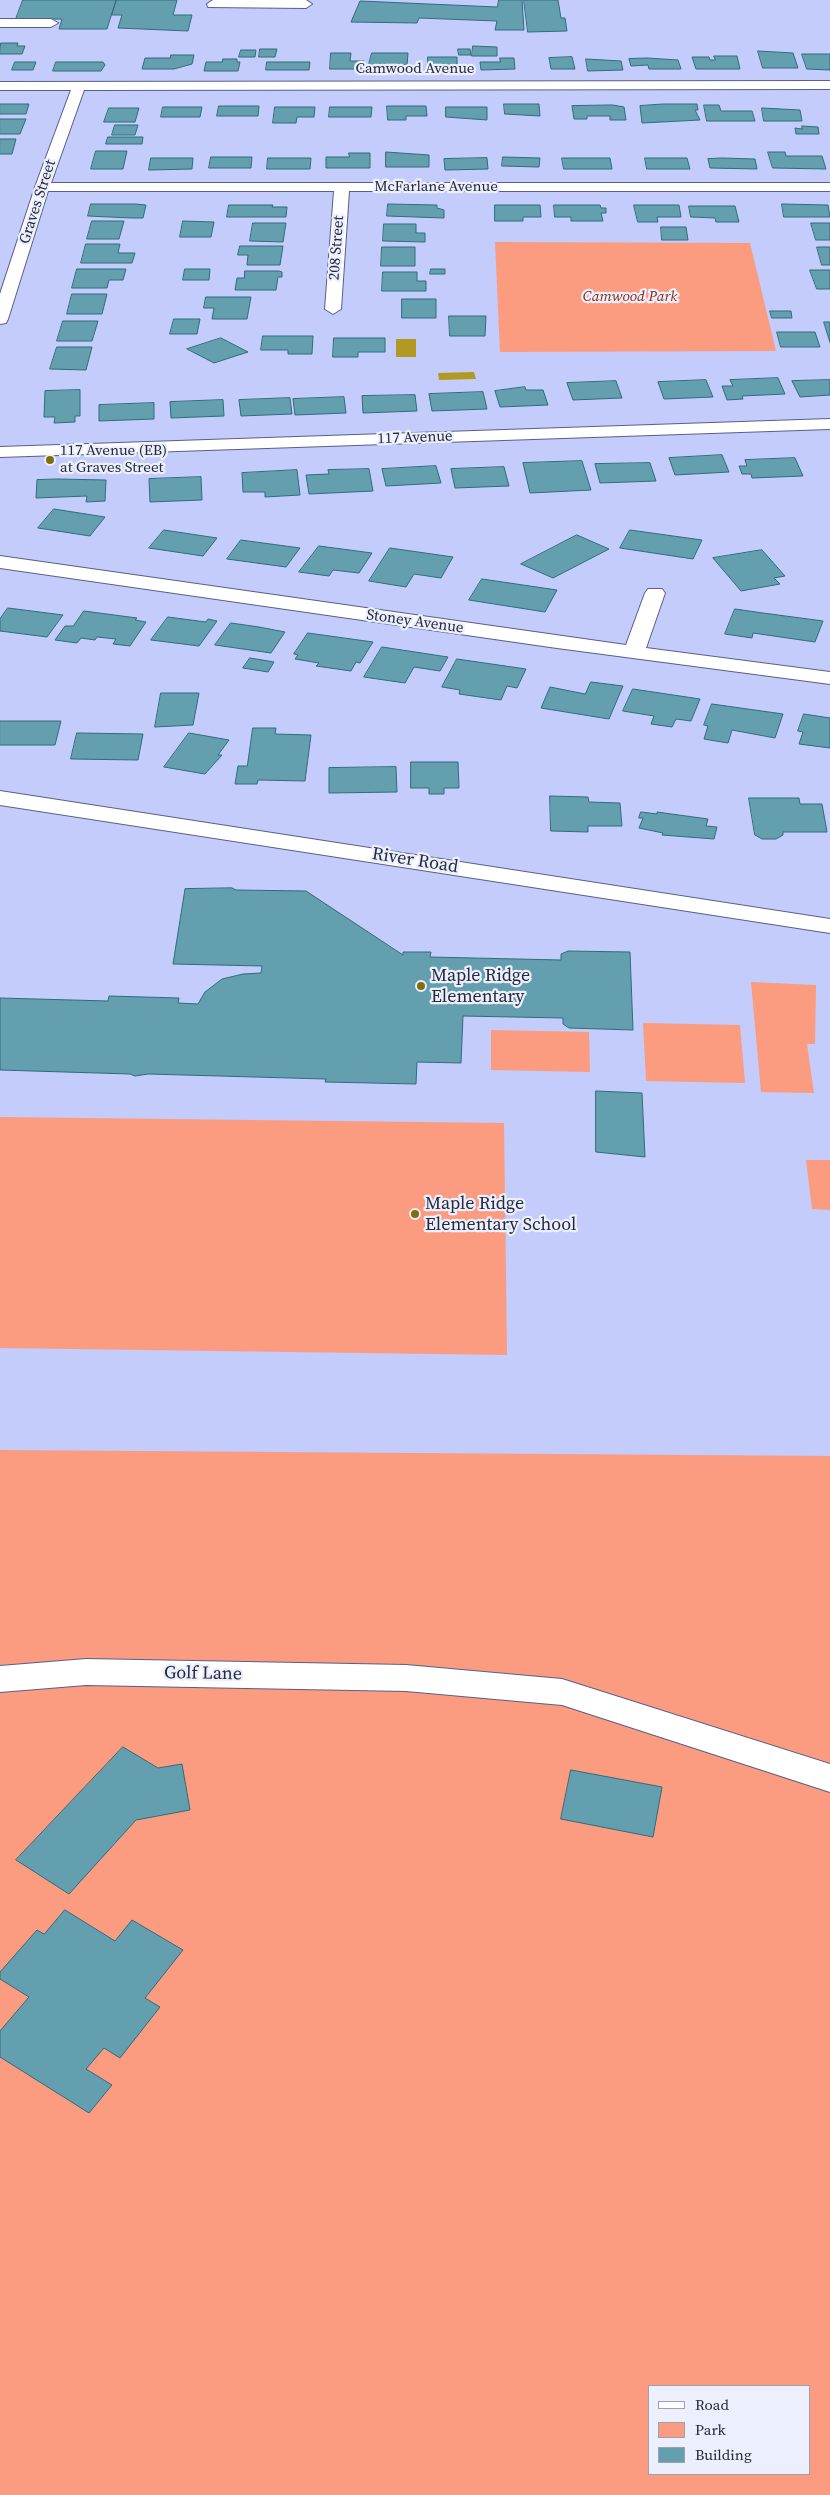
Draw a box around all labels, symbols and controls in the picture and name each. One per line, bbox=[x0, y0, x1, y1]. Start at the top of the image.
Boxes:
street label: Camwood Avenue bbox=[356, 60, 474, 78]
street label: Graves Street bbox=[16, 158, 60, 246]
street label: McFarlane Avenue bbox=[374, 178, 498, 196]
street label: 208 Street bbox=[326, 215, 348, 281]
park label: Camwood Park bbox=[583, 288, 677, 306]
street label: 117 Avenue bbox=[377, 428, 453, 448]
place label: 117 Avenue (EB) at Graves Street bbox=[60, 442, 167, 477]
marker: 117 Avenue (EB) at Graves Street bbox=[44, 454, 56, 466]
street label: Stoney Avenue bbox=[365, 606, 465, 638]
street label: River Road bbox=[370, 844, 460, 878]
place label: Maple Ridge Elementary bbox=[431, 965, 530, 1008]
marker: Maple Ridge Elementary bbox=[415, 980, 427, 992]
place label: Maple Ridge Elementary School bbox=[425, 1193, 576, 1236]
marker: Maple Ridge Elementary School bbox=[409, 1208, 421, 1220]
street label: Golf Lane bbox=[164, 1663, 242, 1685]
legend bbox=[648, 2385, 810, 2475]
text: Road bbox=[695, 2394, 729, 2415]
text: Park bbox=[695, 2419, 726, 2440]
text: Building bbox=[695, 2444, 752, 2465]

